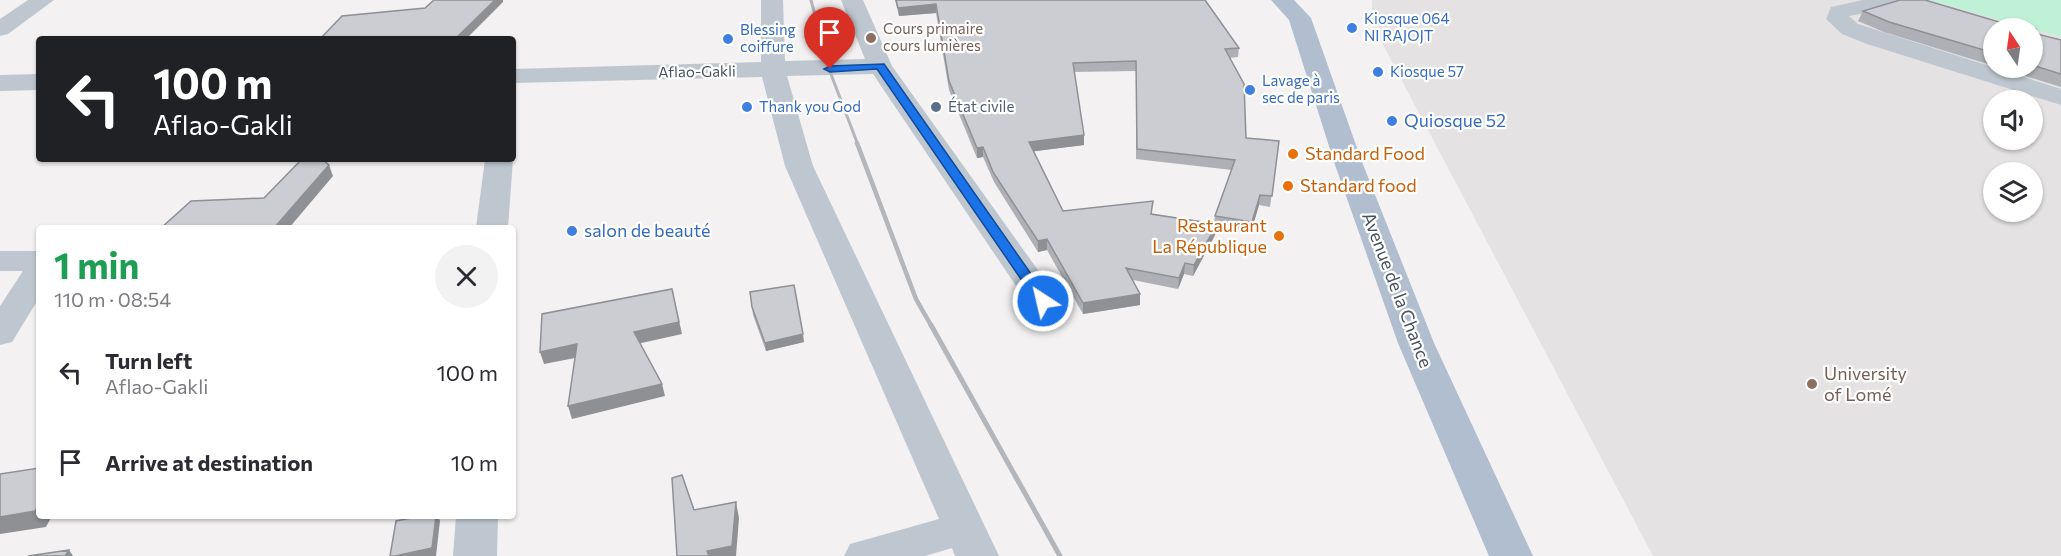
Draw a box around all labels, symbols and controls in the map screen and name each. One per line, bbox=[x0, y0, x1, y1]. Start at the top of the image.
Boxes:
pin bbox=[804, 7, 855, 69]
place label: Kiosque 064 NI RAJOJT bbox=[1364, 9, 1449, 44]
icon: arrive bbox=[813, 16, 846, 49]
north arrow bbox=[1983, 18, 2043, 78]
map controls bbox=[1983, 18, 2043, 222]
place label: Cours primaire cours lumières bbox=[883, 19, 983, 54]
place label: Blessing coiffure bbox=[740, 20, 796, 55]
marker: Kiosque 064 NI RAJOJT bbox=[1345, 21, 1359, 35]
marker: Cours primaire cours lumières bbox=[864, 31, 878, 45]
marker: Blessing coiffure bbox=[721, 32, 735, 46]
text: 100 m bbox=[153, 56, 273, 108]
icon: left bbox=[54, 60, 132, 138]
street label: Aflao-Gakli bbox=[658, 61, 736, 81]
place label: Kiosque 57 bbox=[1390, 62, 1464, 80]
marker: Kiosque 57 bbox=[1371, 65, 1385, 79]
place label: Lavage à sec de paris bbox=[1262, 71, 1340, 106]
marker: Lavage à sec de paris bbox=[1243, 83, 1257, 97]
button: sound bbox=[1983, 90, 2043, 150]
place label: État civile bbox=[948, 96, 1014, 115]
place label: Thank you God bbox=[759, 97, 861, 115]
marker: Thank you God bbox=[740, 100, 754, 114]
marker: État civile bbox=[929, 100, 943, 114]
text: Aflao-Gakli bbox=[153, 108, 293, 141]
place label: Quiosque 52 bbox=[1404, 109, 1506, 131]
marker: Quiosque 52 bbox=[1385, 114, 1399, 128]
place label: Standard Food bbox=[1305, 142, 1425, 164]
marker: Standard Food bbox=[1286, 147, 1300, 161]
button: layers bbox=[1983, 162, 2043, 222]
place label: Standard food bbox=[1300, 174, 1417, 196]
marker: Standard food bbox=[1281, 179, 1295, 193]
street label: Avenue de la Chance bbox=[1358, 209, 1438, 371]
place label: Restaurant La République bbox=[1152, 214, 1267, 257]
place label: salon de beauté bbox=[584, 219, 710, 241]
marker: salon de beauté bbox=[565, 224, 579, 238]
marker: Restaurant La République bbox=[1272, 229, 1286, 243]
text: 1 min bbox=[54, 242, 139, 286]
button: close bbox=[435, 245, 498, 308]
position arrow bbox=[1011, 269, 1075, 333]
text: 110 m · 08:54 bbox=[54, 287, 171, 311]
text: Turn left bbox=[105, 347, 192, 374]
icon: left bbox=[54, 356, 87, 389]
text: 100 m bbox=[436, 359, 498, 386]
place label: University of Lomé bbox=[1824, 362, 1907, 405]
text: Aflao-Gakli bbox=[105, 374, 208, 398]
marker: University of Lomé bbox=[1805, 377, 1819, 391]
icon: arrive bbox=[54, 446, 87, 479]
text: Arrive at destination bbox=[105, 449, 313, 476]
text: 10 m bbox=[451, 449, 498, 476]

